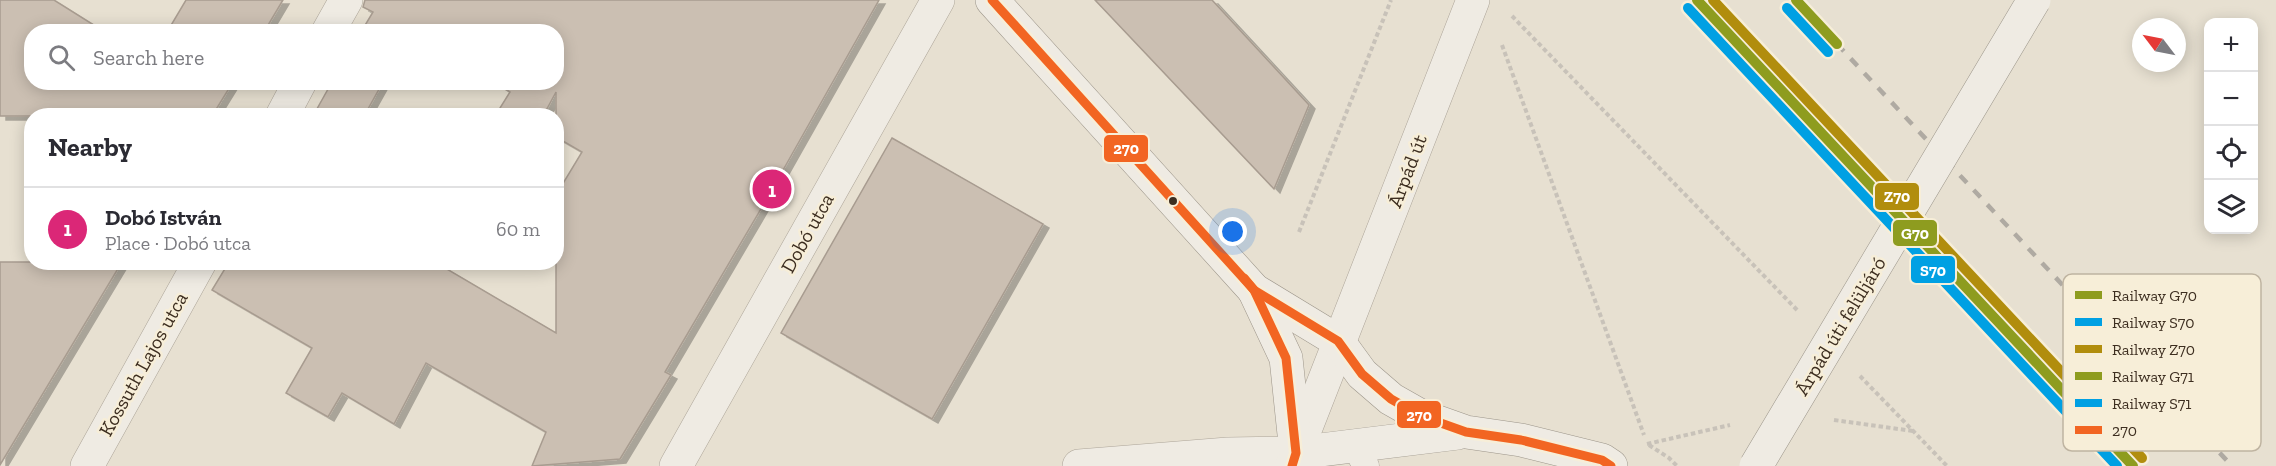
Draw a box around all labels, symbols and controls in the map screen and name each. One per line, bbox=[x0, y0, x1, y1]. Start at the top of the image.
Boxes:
north arrow bbox=[2132, 18, 2186, 72]
map controls bbox=[2204, 18, 2258, 234]
button: + bbox=[2204, 18, 2258, 72]
search box bbox=[24, 24, 564, 90]
icon: search bbox=[45, 41, 78, 74]
text: Search here bbox=[93, 44, 204, 71]
button: − bbox=[2204, 72, 2258, 126]
button: locate bbox=[2204, 126, 2258, 180]
text: Nearby bbox=[48, 131, 132, 163]
street label: Árpád út bbox=[1382, 131, 1432, 211]
line badge: 270 bbox=[1103, 134, 1149, 163]
text: 270 bbox=[1113, 139, 1139, 158]
pin: 1 bbox=[752, 166, 792, 212]
button: layers bbox=[2204, 180, 2258, 234]
line badge: Z70 bbox=[1874, 182, 1920, 211]
text: Z70 bbox=[1884, 187, 1910, 206]
street label: Dobó utca bbox=[775, 189, 839, 277]
unlabelled marker bbox=[1167, 195, 1179, 207]
text: Dobó István bbox=[105, 204, 222, 231]
text: 1 bbox=[63, 217, 72, 241]
text: 60 m bbox=[496, 217, 540, 241]
your location bbox=[1218, 217, 1247, 246]
line badge: G70 bbox=[1892, 219, 1938, 247]
text: G70 bbox=[1901, 224, 1929, 243]
text: Place · Dobó utca bbox=[105, 231, 251, 255]
street label: Árpád úti felüljáró bbox=[1789, 252, 1891, 400]
line badge: S70 bbox=[1910, 255, 1956, 284]
text: S70 bbox=[1920, 261, 1946, 280]
legend bbox=[2063, 274, 2261, 451]
text: Railway G70 bbox=[2112, 286, 2197, 305]
street label: Kossuth Lajos utca bbox=[93, 287, 193, 440]
text: Railway S70 bbox=[2112, 313, 2195, 332]
text: Railway Z70 bbox=[2112, 340, 2195, 359]
text: Railway G71 bbox=[2112, 367, 2194, 386]
text: Railway S71 bbox=[2112, 394, 2191, 413]
line badge: 270 bbox=[1396, 400, 1442, 429]
text: 270 bbox=[1406, 406, 1432, 425]
text: 270 bbox=[2112, 421, 2137, 440]

